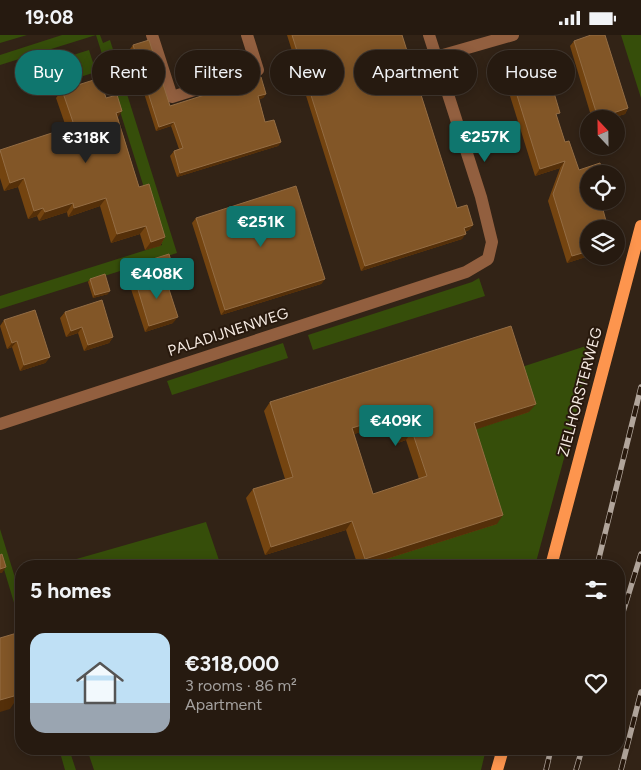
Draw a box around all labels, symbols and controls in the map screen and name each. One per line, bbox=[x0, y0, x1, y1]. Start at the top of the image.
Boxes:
text: 19:08 bbox=[25, 6, 74, 29]
chip: Buy bbox=[15, 50, 82, 95]
chip: Rent bbox=[92, 50, 165, 95]
chip: Filters bbox=[175, 50, 260, 95]
chip: New bbox=[270, 50, 344, 95]
chip: Apartment bbox=[354, 50, 477, 95]
chip: House bbox=[487, 50, 575, 95]
north arrow bbox=[580, 110, 625, 155]
map controls bbox=[580, 110, 625, 265]
pin: €318K bbox=[51, 121, 121, 164]
pin: €257K bbox=[450, 121, 520, 163]
text: €257K bbox=[460, 127, 510, 146]
text: €318K bbox=[62, 128, 110, 147]
button: locate bbox=[580, 165, 625, 210]
pin: €251K bbox=[226, 205, 296, 248]
text: €251K bbox=[237, 212, 285, 231]
button: layers bbox=[580, 220, 625, 265]
pin: €408K bbox=[122, 257, 192, 300]
text: €408K bbox=[131, 264, 183, 283]
street label: PALADIJNENWEG bbox=[165, 304, 291, 360]
street label: ZIELHORSTERWEG bbox=[554, 325, 606, 459]
pin: €409K bbox=[361, 405, 431, 447]
text: €409K bbox=[370, 411, 422, 430]
icon: filters bbox=[582, 576, 610, 604]
text: 5 homes bbox=[30, 578, 111, 603]
text: €318,000 bbox=[185, 651, 279, 676]
icon: home bbox=[70, 653, 130, 713]
icon: heart bbox=[582, 669, 610, 697]
text: 3 rooms · 86 m² bbox=[185, 676, 297, 695]
text: Apartment bbox=[185, 695, 262, 714]

